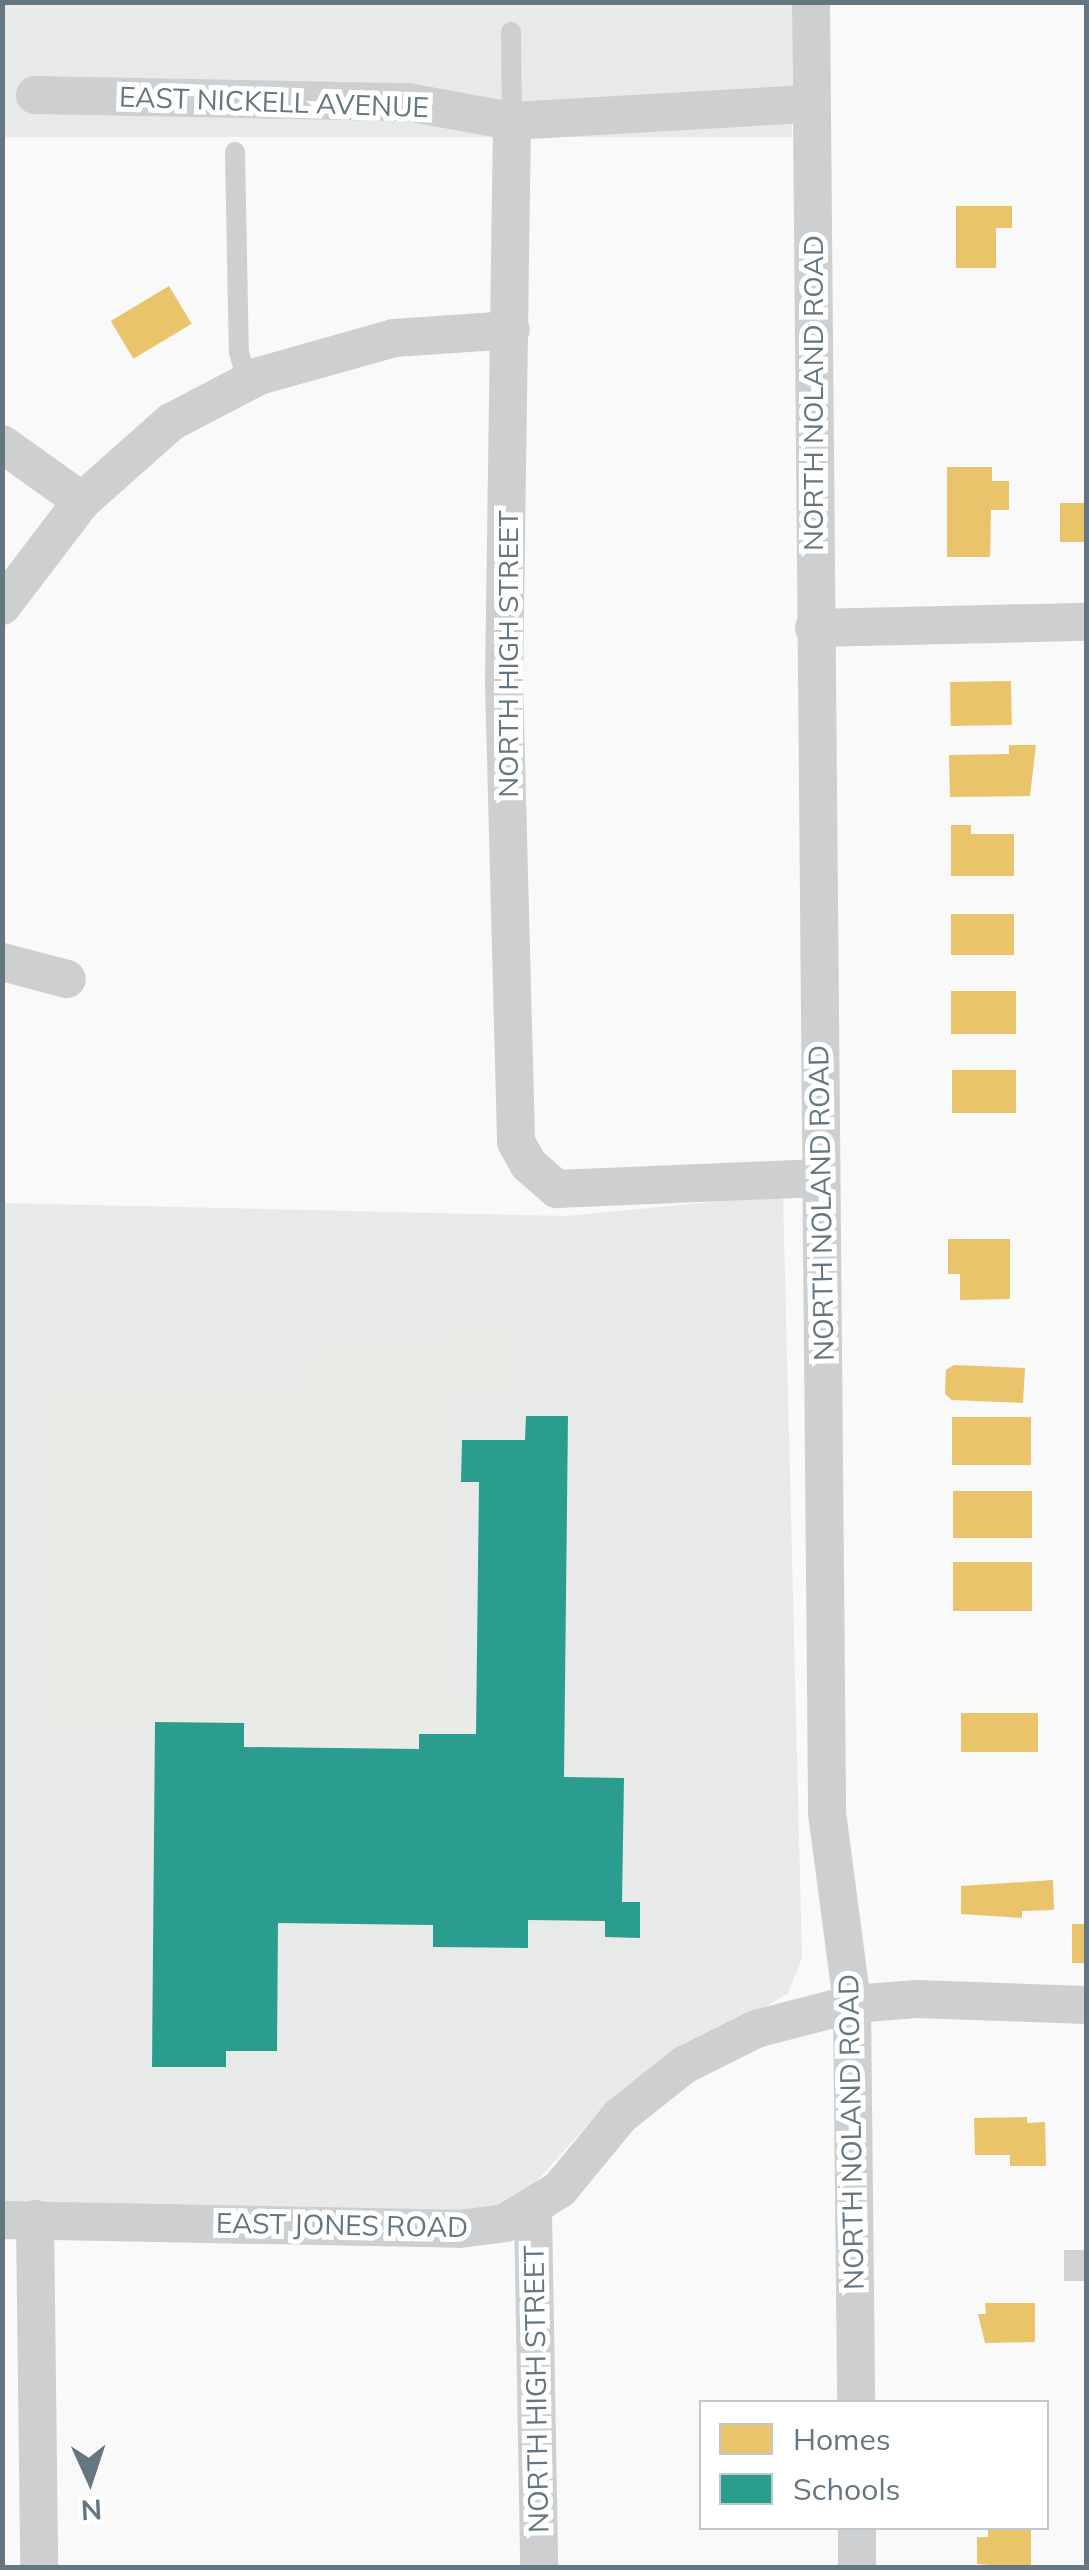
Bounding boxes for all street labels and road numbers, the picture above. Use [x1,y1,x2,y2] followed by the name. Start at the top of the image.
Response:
[119,80,429,124] street label: EAST NICKELL AVENUE
[796,235,830,551] street label: NORTH NOLAND ROAD
[491,510,525,798] street label: NORTH HIGH STREET
[801,1045,841,1361] street label: NORTH NOLAND ROAD
[831,1974,871,2290] street label: NORTH NOLAND ROAD
[216,2206,468,2244] street label: EAST JONES ROAD
[517,2245,555,2533] street label: NORTH HIGH STREET

